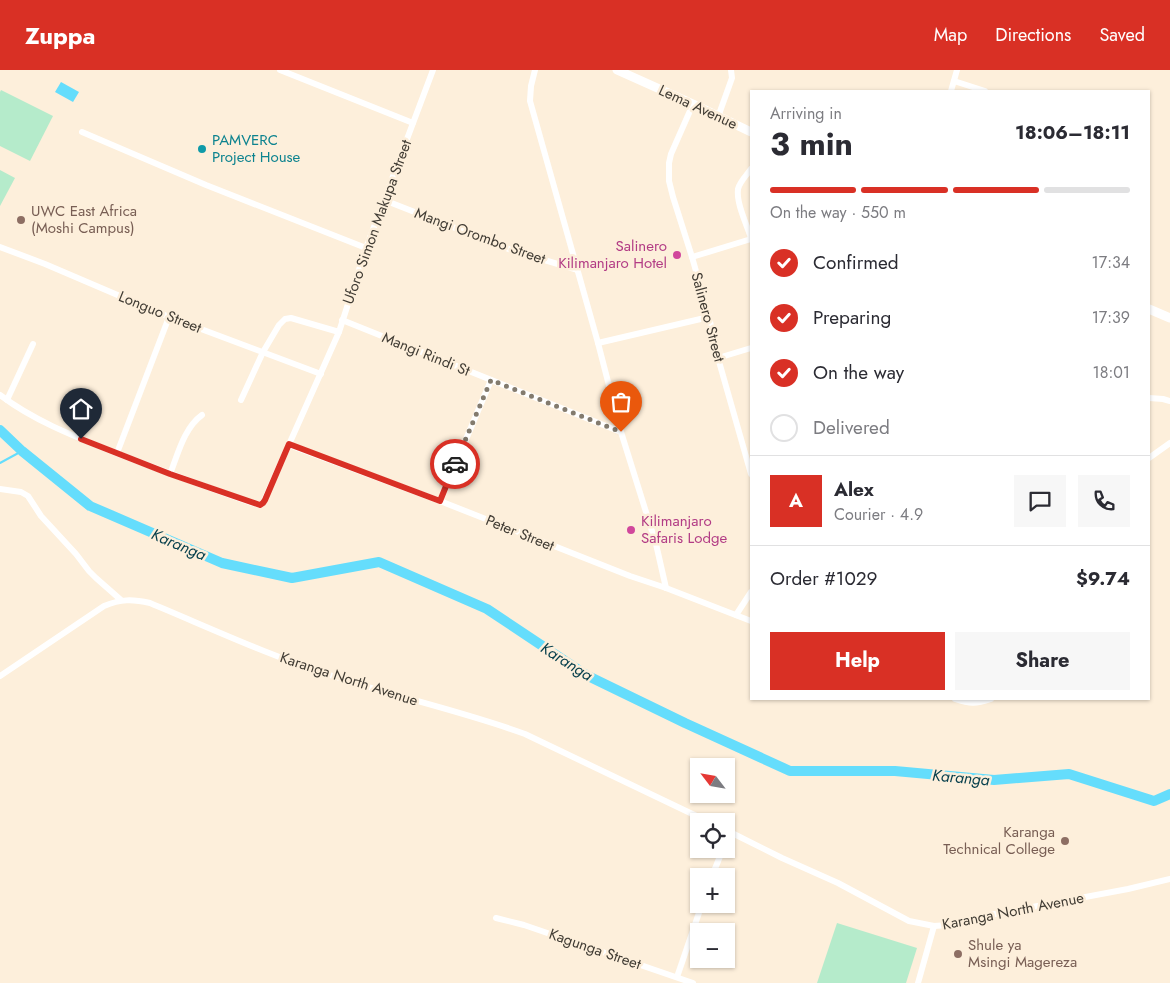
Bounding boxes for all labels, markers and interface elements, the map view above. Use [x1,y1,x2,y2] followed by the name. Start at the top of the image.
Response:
[25,18,96,53] text: Zuppa
[934,22,967,48] text: Map
[995,22,1071,48] text: Directions
[1099,22,1145,48] text: Saved
[655,79,741,135] street label: Lema Avenue
[770,102,842,125] text: Arriving in
[1015,119,1130,146] text: 18:06–18:11
[770,121,853,167] text: 3 min
[212,129,301,168] place label: PAMVERC Project House
[337,136,417,307] street label: Uforo Simon Makupa Street
[196,143,208,155] marker: PAMVERC Project House
[31,200,137,239] place label: UWC East Africa (Moshi Campus)
[770,201,906,224] text: On the way · 550 m
[411,202,549,270] street label: Mangi Orombo Street
[15,214,27,226] marker: UWC East Africa (Moshi Campus)
[558,235,667,274] place label: Salinero Kilimanjaro Hotel
[671,249,683,261] marker: Salinero Kilimanjaro Hotel
[770,249,798,277] icon: check
[813,249,899,276] text: Confirmed
[1092,251,1130,274] text: 17:34
[685,270,731,365] street label: Salinero Street
[115,285,205,339] street label: Longuo Street
[770,304,798,332] icon: check
[813,304,891,331] text: Preparing
[1092,306,1130,329] text: 17:39
[379,326,474,382] street label: Mangi Rindi St
[770,359,798,387] icon: check
[813,359,904,386] text: On the way
[1092,361,1130,384] text: 18:01
[600,381,642,432] pin
[60,388,102,439] pin
[607,388,635,416] icon: bag
[67,395,95,423] icon: home
[813,414,890,441] text: Delivered
[430,439,480,489] courier
[441,450,469,478] icon: car
[1014,475,1066,527] button: chat
[1078,475,1130,527] button: phone
[834,476,874,503] text: Alex
[789,487,803,514] text: A
[834,503,923,526] text: Courier · 4.9
[482,509,558,557] street label: Peter Street
[641,510,728,549] place label: Kilimanjaro Safaris Lodge
[148,523,210,566] water label: Karanga
[625,524,637,536] marker: Kilimanjaro Safaris Lodge
[770,565,878,592] text: Order #1029
[1076,565,1130,592] text: $9.74
[770,632,945,690] button: Help
[955,632,1130,690] button: Share
[536,636,597,687] water label: Karanga
[277,646,421,712] street label: Karanga North Avenue
[690,758,735,802] north arrow
[690,758,735,968] map controls
[931,764,991,791] water label: Karanga
[690,813,735,858] button: locate
[943,821,1055,860] place label: Karanga Technical College
[1059,835,1071,847] marker: Karanga Technical College
[690,868,735,913] button: +
[940,886,1086,936] street label: Karanga North Avenue
[546,923,644,975] street label: Kagunga Street
[690,923,735,968] button: −
[968,934,1077,973] place label: Shule ya Msingi Magereza
[952,948,964,960] marker: Shule ya Msingi Magereza

